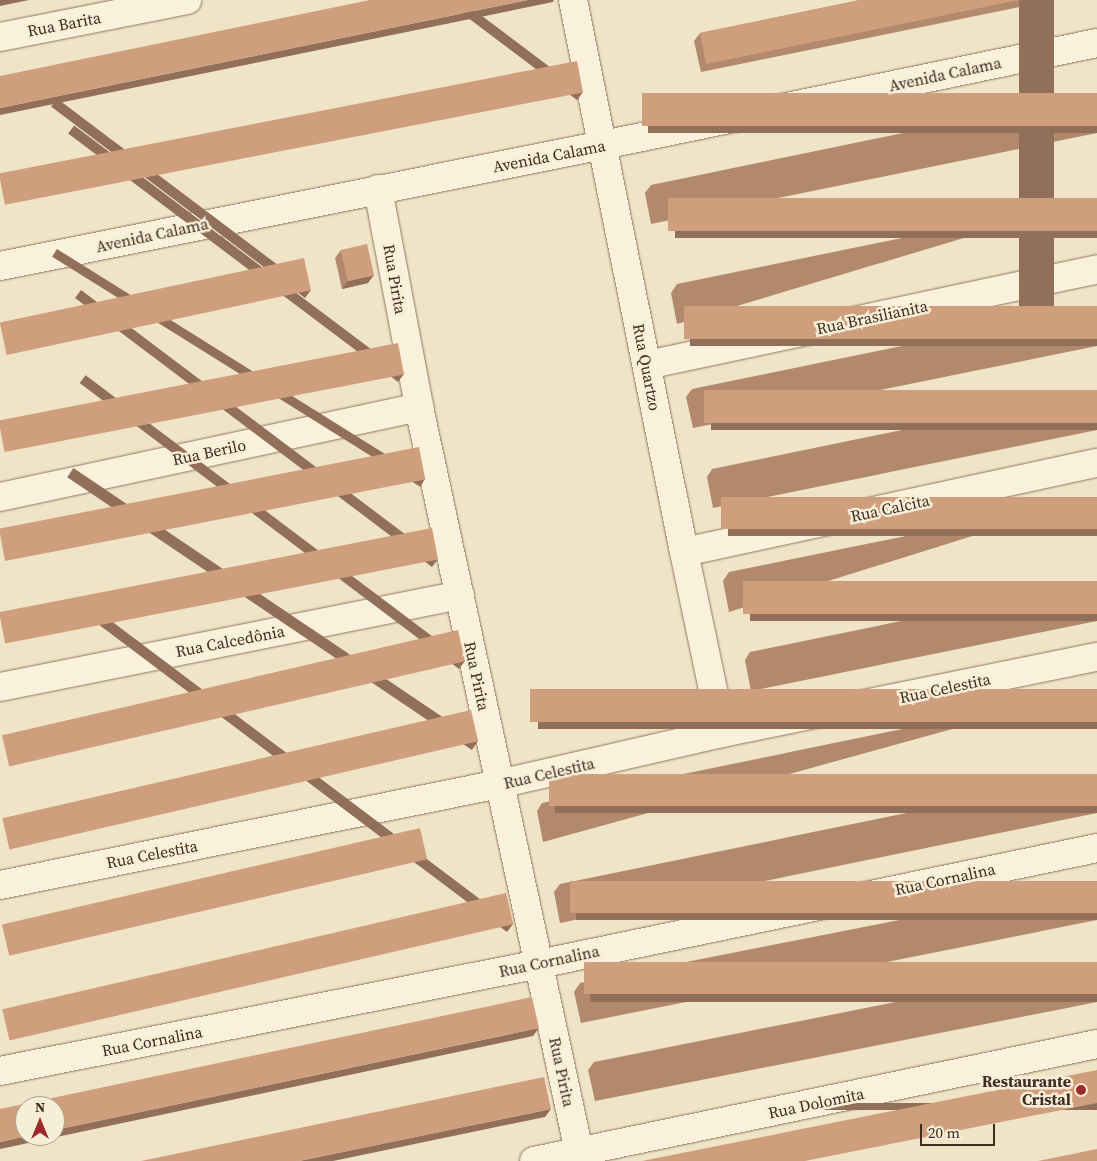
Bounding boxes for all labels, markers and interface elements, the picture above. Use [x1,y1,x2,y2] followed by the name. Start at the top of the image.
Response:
[26,7,102,41] street label: Rua Barita
[887,53,1003,95] street label: Avenida Calama
[491,136,607,176] street label: Avenida Calama
[94,214,210,256] street label: Avenida Calama
[379,243,411,315] street label: Rua Pirita
[815,296,929,338] street label: Rua Brasilianita
[629,322,665,412] street label: Rua Quartzo
[170,435,248,469] street label: Rua Berilo
[849,490,931,526] street label: Rua Calcita
[174,621,286,661] street label: Rua Calcedônia
[460,639,494,713] street label: Rua Pirita
[898,669,992,707] street label: Rua Celestita
[502,753,596,793] street label: Rua Celestita
[105,836,199,872] street label: Rua Celestita
[893,859,997,899] street label: Rua Cornalina
[497,941,601,981] street label: Rua Cornalina
[100,1022,204,1060] street label: Rua Cornalina
[545,1035,579,1109] street label: Rua Pirita
[982,1071,1071,1109] place label: Restaurante Cristal
[766,1083,866,1123] street label: Rua Dolomita
[1075,1084,1087,1096] marker: Restaurante Cristal
[15,1096,65,1146] north arrow
[35,1097,45,1117] text: N
[922,1114,997,1146] scale bar
[928,1122,960,1143] text: 20 m

